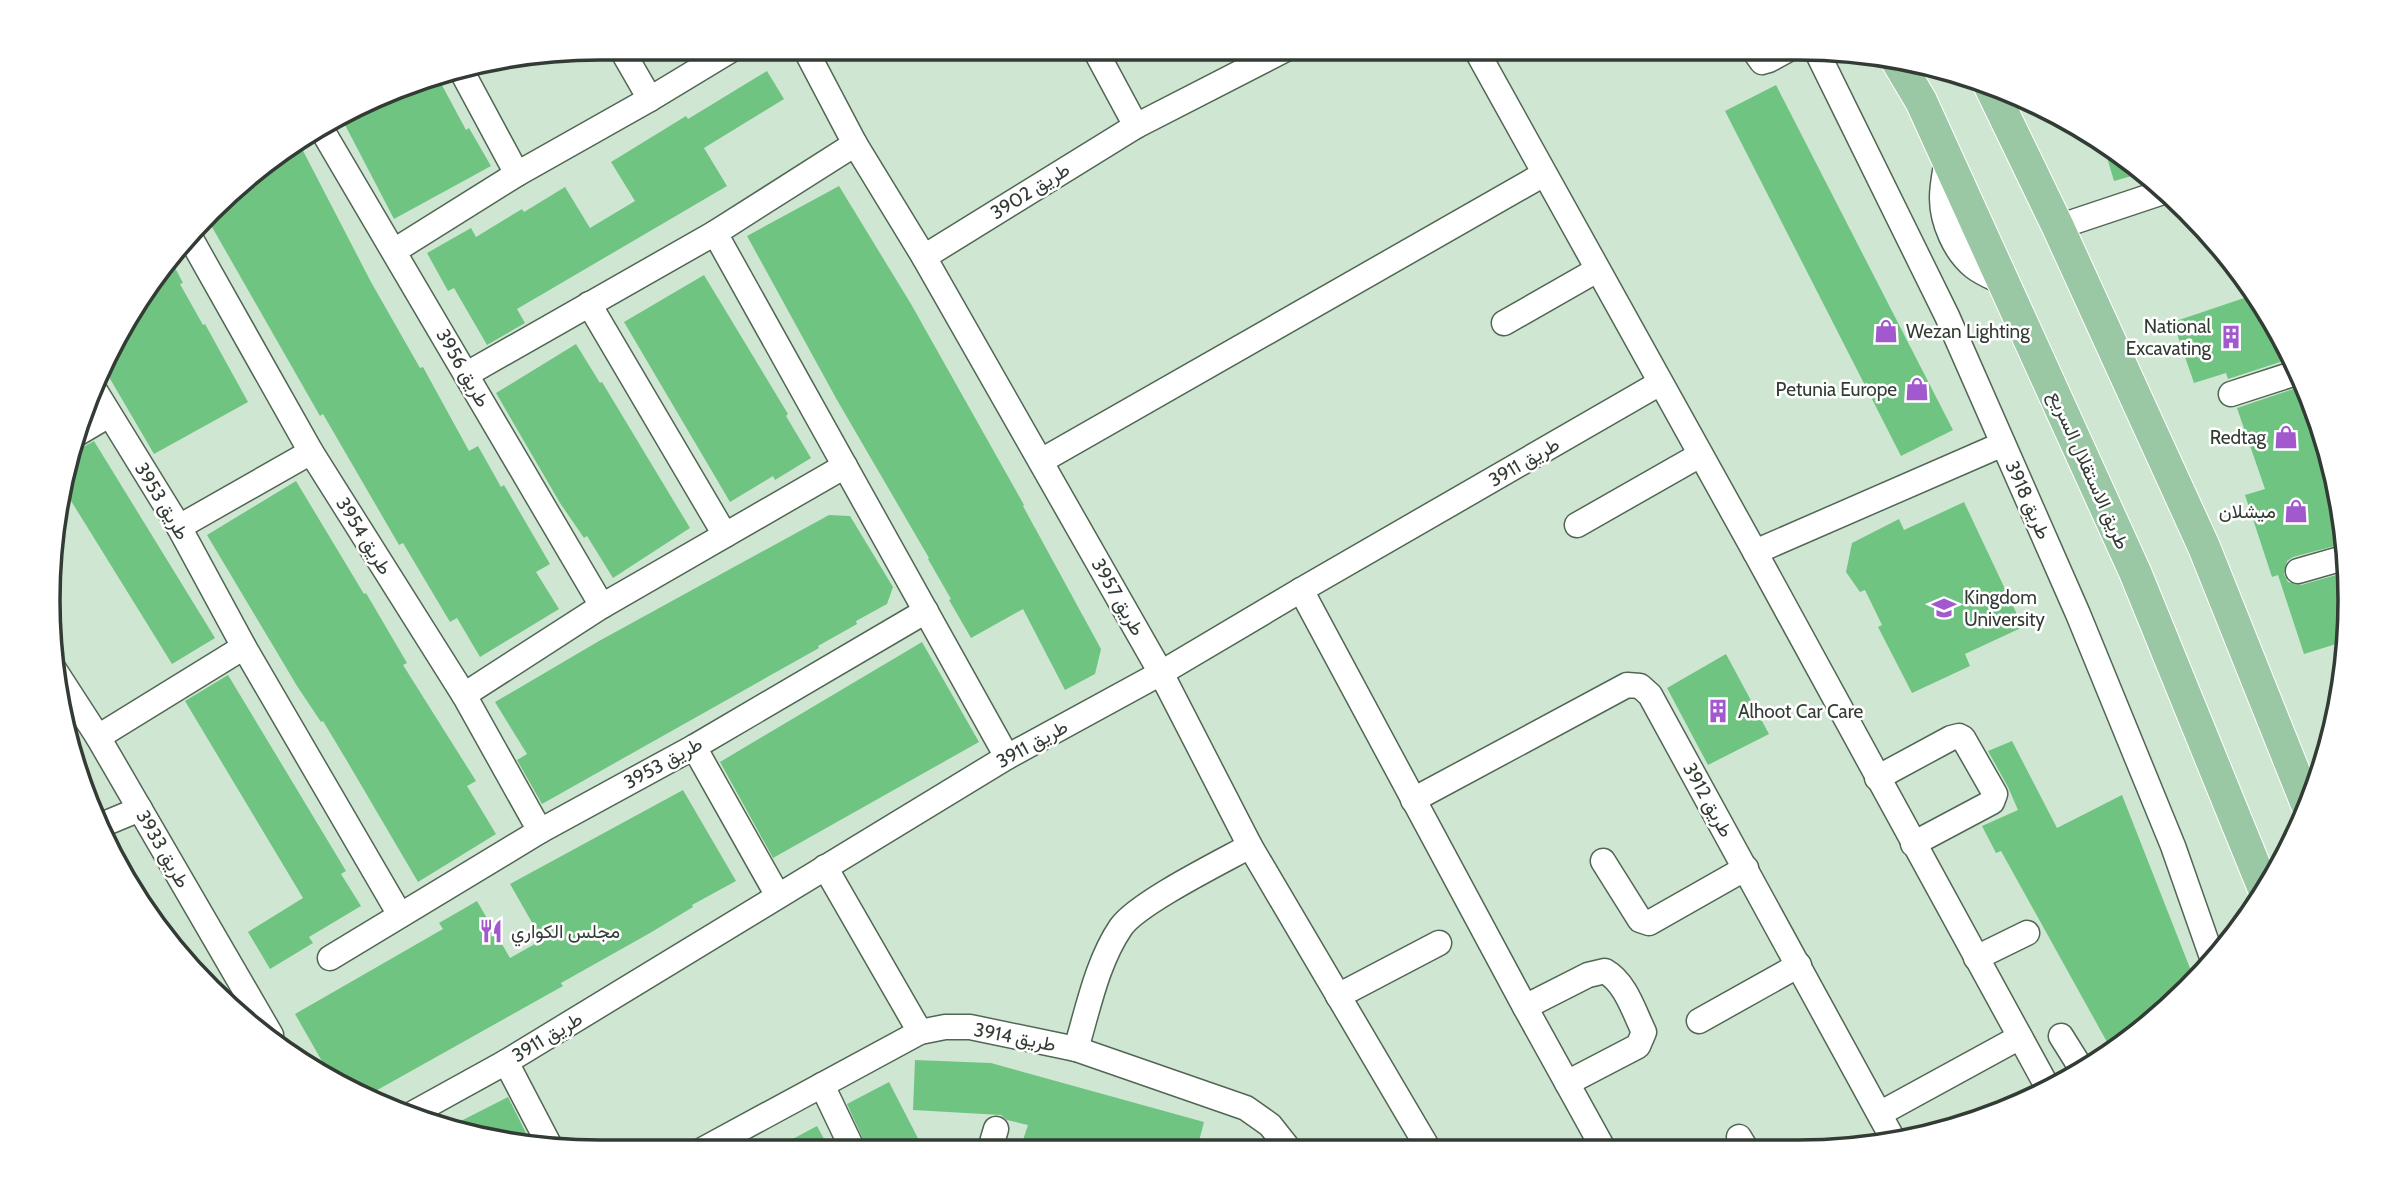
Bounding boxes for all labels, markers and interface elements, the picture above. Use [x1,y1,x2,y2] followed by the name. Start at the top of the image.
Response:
[986,158,1074,224] street label: طريق 3902
[2126,315,2212,360] place label: National Excavating
[1872,317,1900,345] shop icon: Wezan Lighting
[1906,320,2030,343] place label: Wezan Lighting
[2217,323,2245,351] building icon: National Excavating
[431,325,495,411] street label: طريق 3956
[1903,375,1931,403] shop icon: Petunia Europe
[1776,378,1897,401] place label: Petunia Europe
[2042,387,2134,554] street label: طريق الاستقلال السريع
[2272,423,2300,451] shop icon: Redtag
[2210,426,2267,449] place label: Redtag
[1484,433,1564,491] street label: طريق 3911
[2001,457,2055,543] street label: طريق 3918
[130,458,194,544] street label: طريق 3953
[331,493,397,579] street label: طريق 3954
[2282,497,2310,525] shop icon: ميشلان
[2219,500,2276,523] place label: ميشلان
[1087,554,1149,640] street label: طريق 3957
[1964,586,2045,631] place label: Kingdom University
[1930,594,1958,622] school or university icon: Kingdom University
[1704,697,1732,725] building icon: Alhoot Car Care
[1738,700,1863,723] place label: Alhoot Car Care
[992,715,1072,773] street label: طريق 3911
[620,732,706,794] street label: طريق 3953
[1678,759,1738,841] street label: طريق 3912
[131,806,195,892] street label: طريق 3933
[477,917,505,945] restaurant icon: مجلس الكواري
[511,920,620,947] place label: مجلس الكواري
[508,1007,586,1067] street label: طريق 3911
[972,1018,1058,1056] street label: طريق 3914

